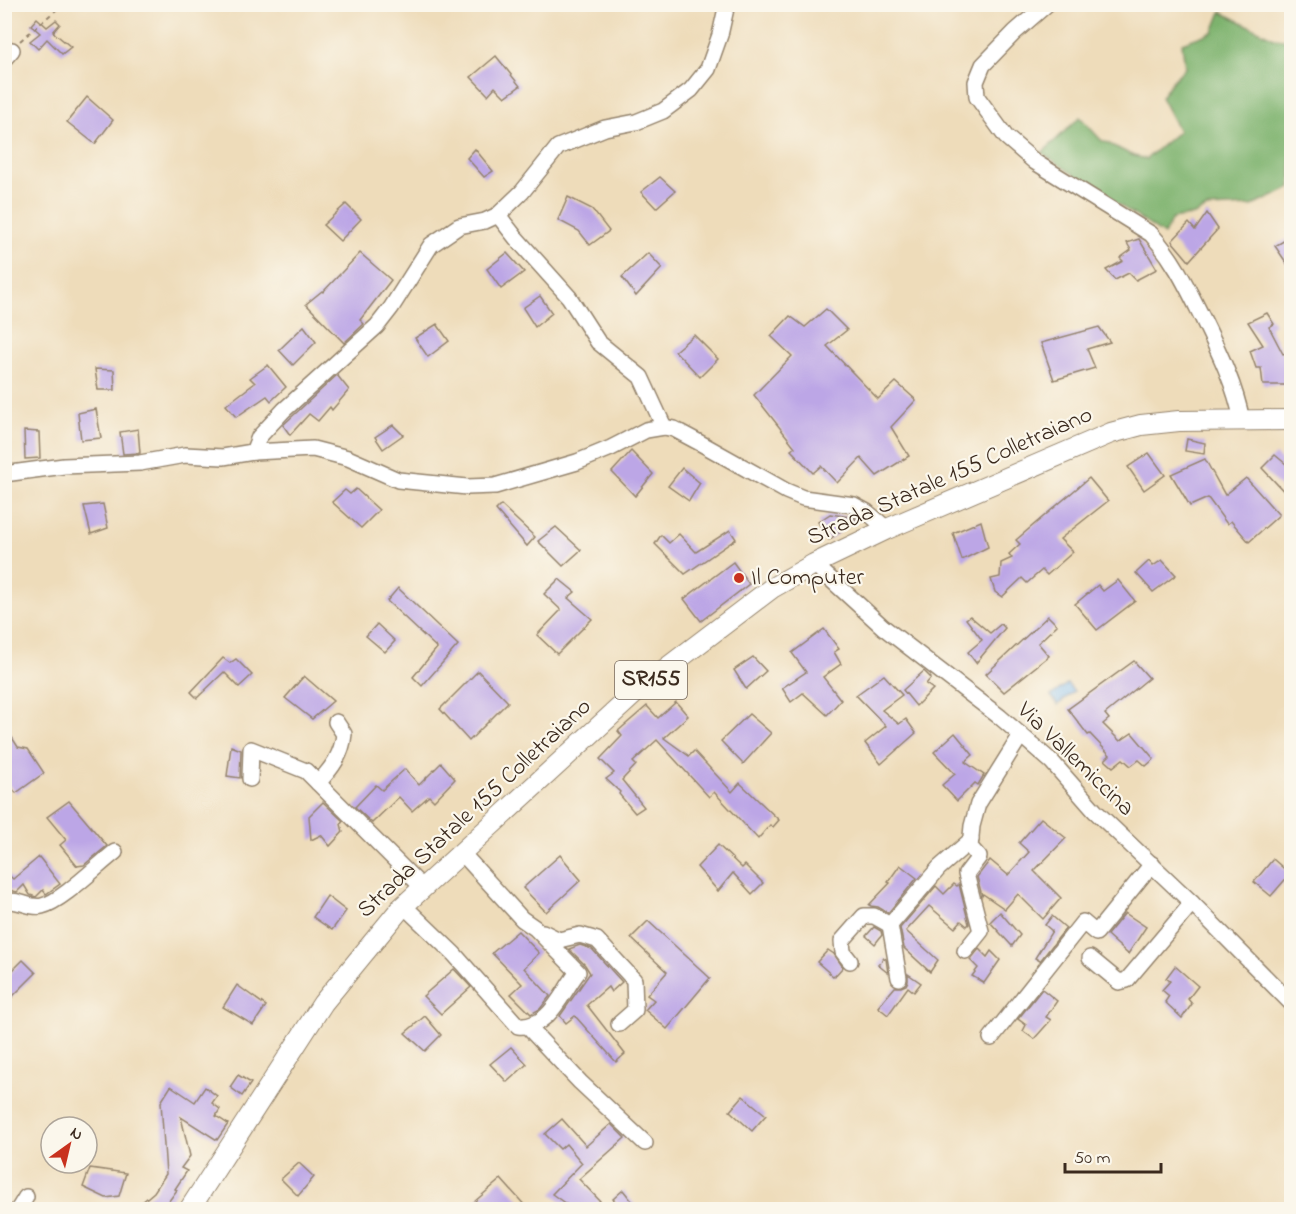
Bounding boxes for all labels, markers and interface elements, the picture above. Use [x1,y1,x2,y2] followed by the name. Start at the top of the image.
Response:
[802,398,1098,556] street label: Strada Statale 155 Colletraiano
[751,561,864,596] place label: Il Computer
[732,571,746,585] marker: Il Computer
[615,661,687,699] road number: SR155
[350,691,600,927] street label: Strada Statale 155 Colletraiano
[1007,694,1142,825] street label: Via Vallemiccina
[39,1115,99,1175] north arrow
[65,1121,88,1147] text: N
[1065,1136,1161,1174] scale bar
[1074,1146,1111,1172] text: 50 m

